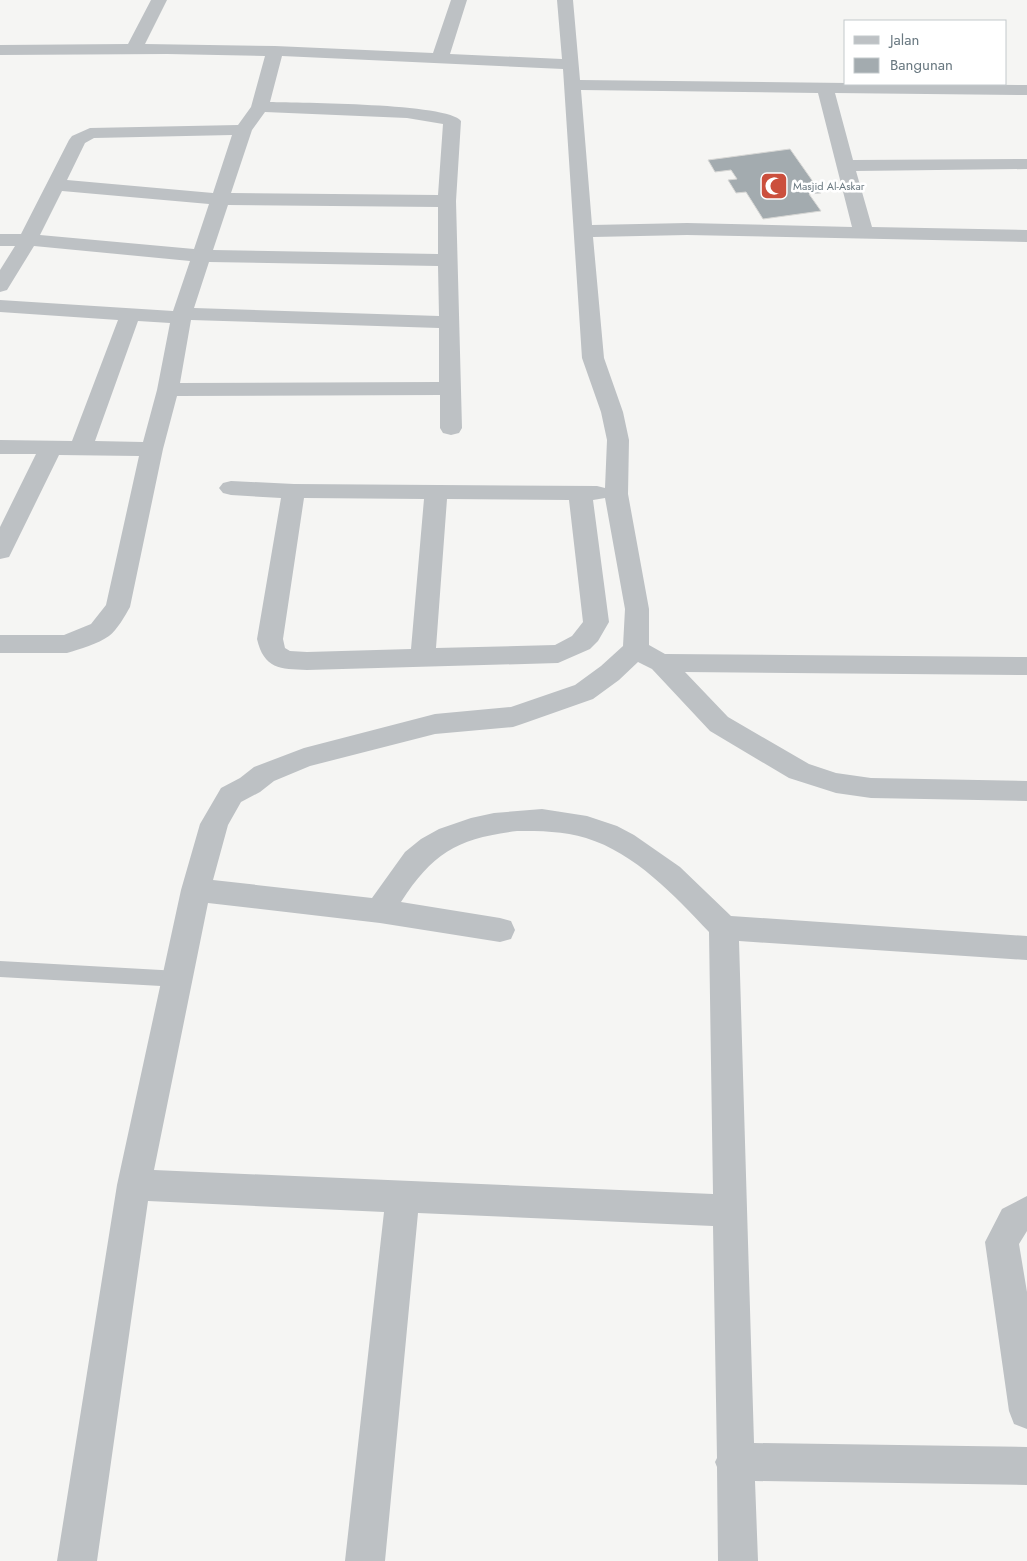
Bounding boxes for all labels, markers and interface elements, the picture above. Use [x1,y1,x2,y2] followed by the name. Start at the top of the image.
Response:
[844,20,1007,85] legend
[888,29,919,51] text: Jalan
[890,54,953,76] text: Bangunan
[759,171,789,201] mosque icon: Masjid Al-Askar
[793,178,865,194] place label: Masjid Al-Askar

